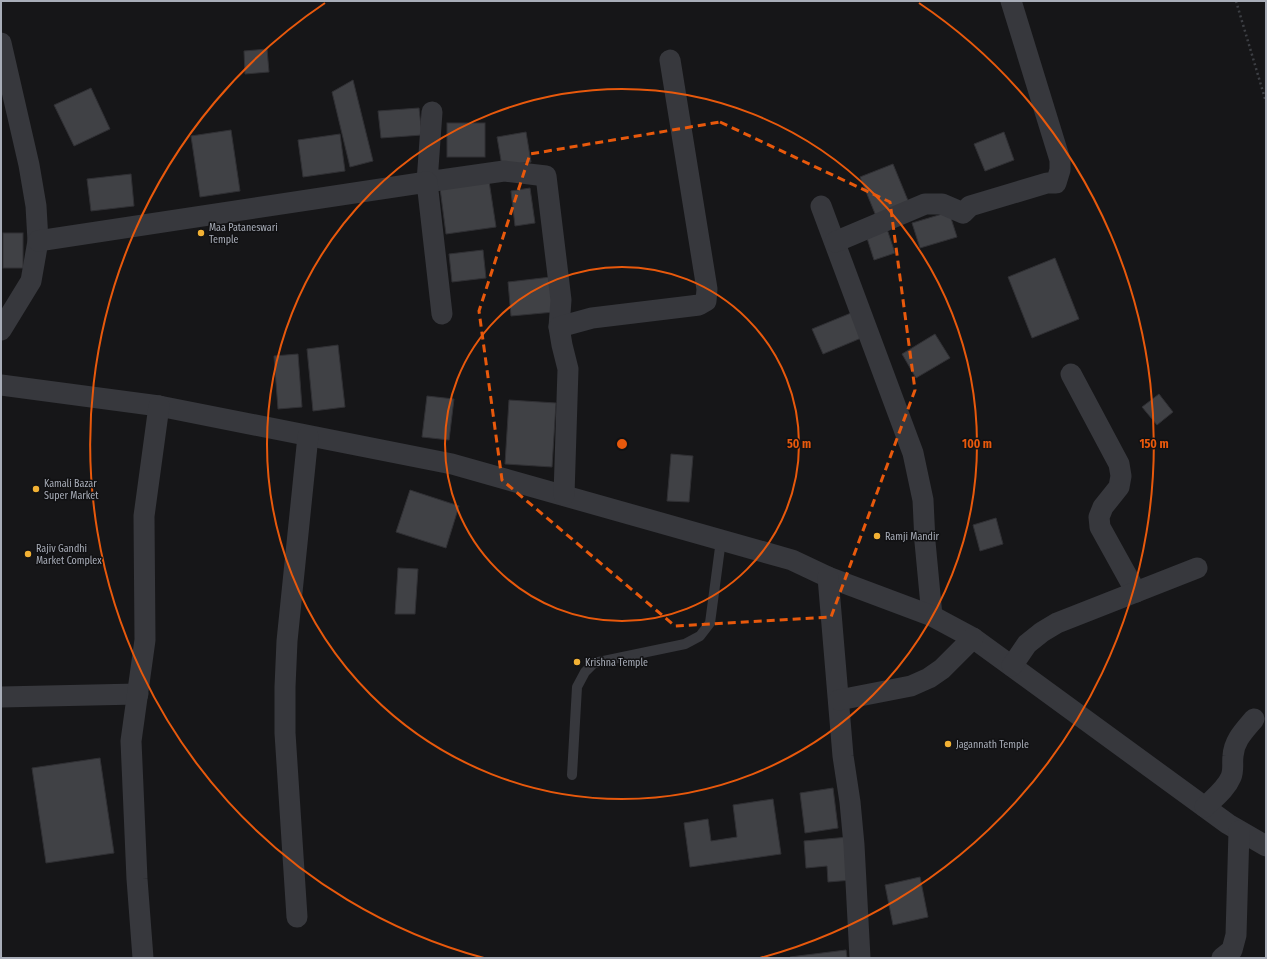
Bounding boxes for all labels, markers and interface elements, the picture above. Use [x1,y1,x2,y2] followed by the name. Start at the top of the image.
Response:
[209,222,278,246] place label: Maa Pataneswari Temple
[196,228,206,238] marker: Maa Pataneswari Temple
[615,437,629,451] centre of rings
[787,437,811,451] text: 50 m
[962,437,992,451] text: 100 m
[1139,437,1169,451] text: 150 m
[44,478,99,502] place label: Kamali Bazar Super Market
[31,484,41,494] marker: Kamali Bazar Super Market
[872,531,882,541] marker: Ramji Mandir
[885,531,939,543] place label: Ramji Mandir
[36,543,102,567] place label: Rajiv Gandhi Market Complex
[23,549,33,559] marker: Rajiv Gandhi Market Complex
[572,657,582,667] marker: Krishna Temple
[585,657,648,669] place label: Krishna Temple
[943,739,953,749] marker: Jagannath Temple
[956,739,1029,751] place label: Jagannath Temple

